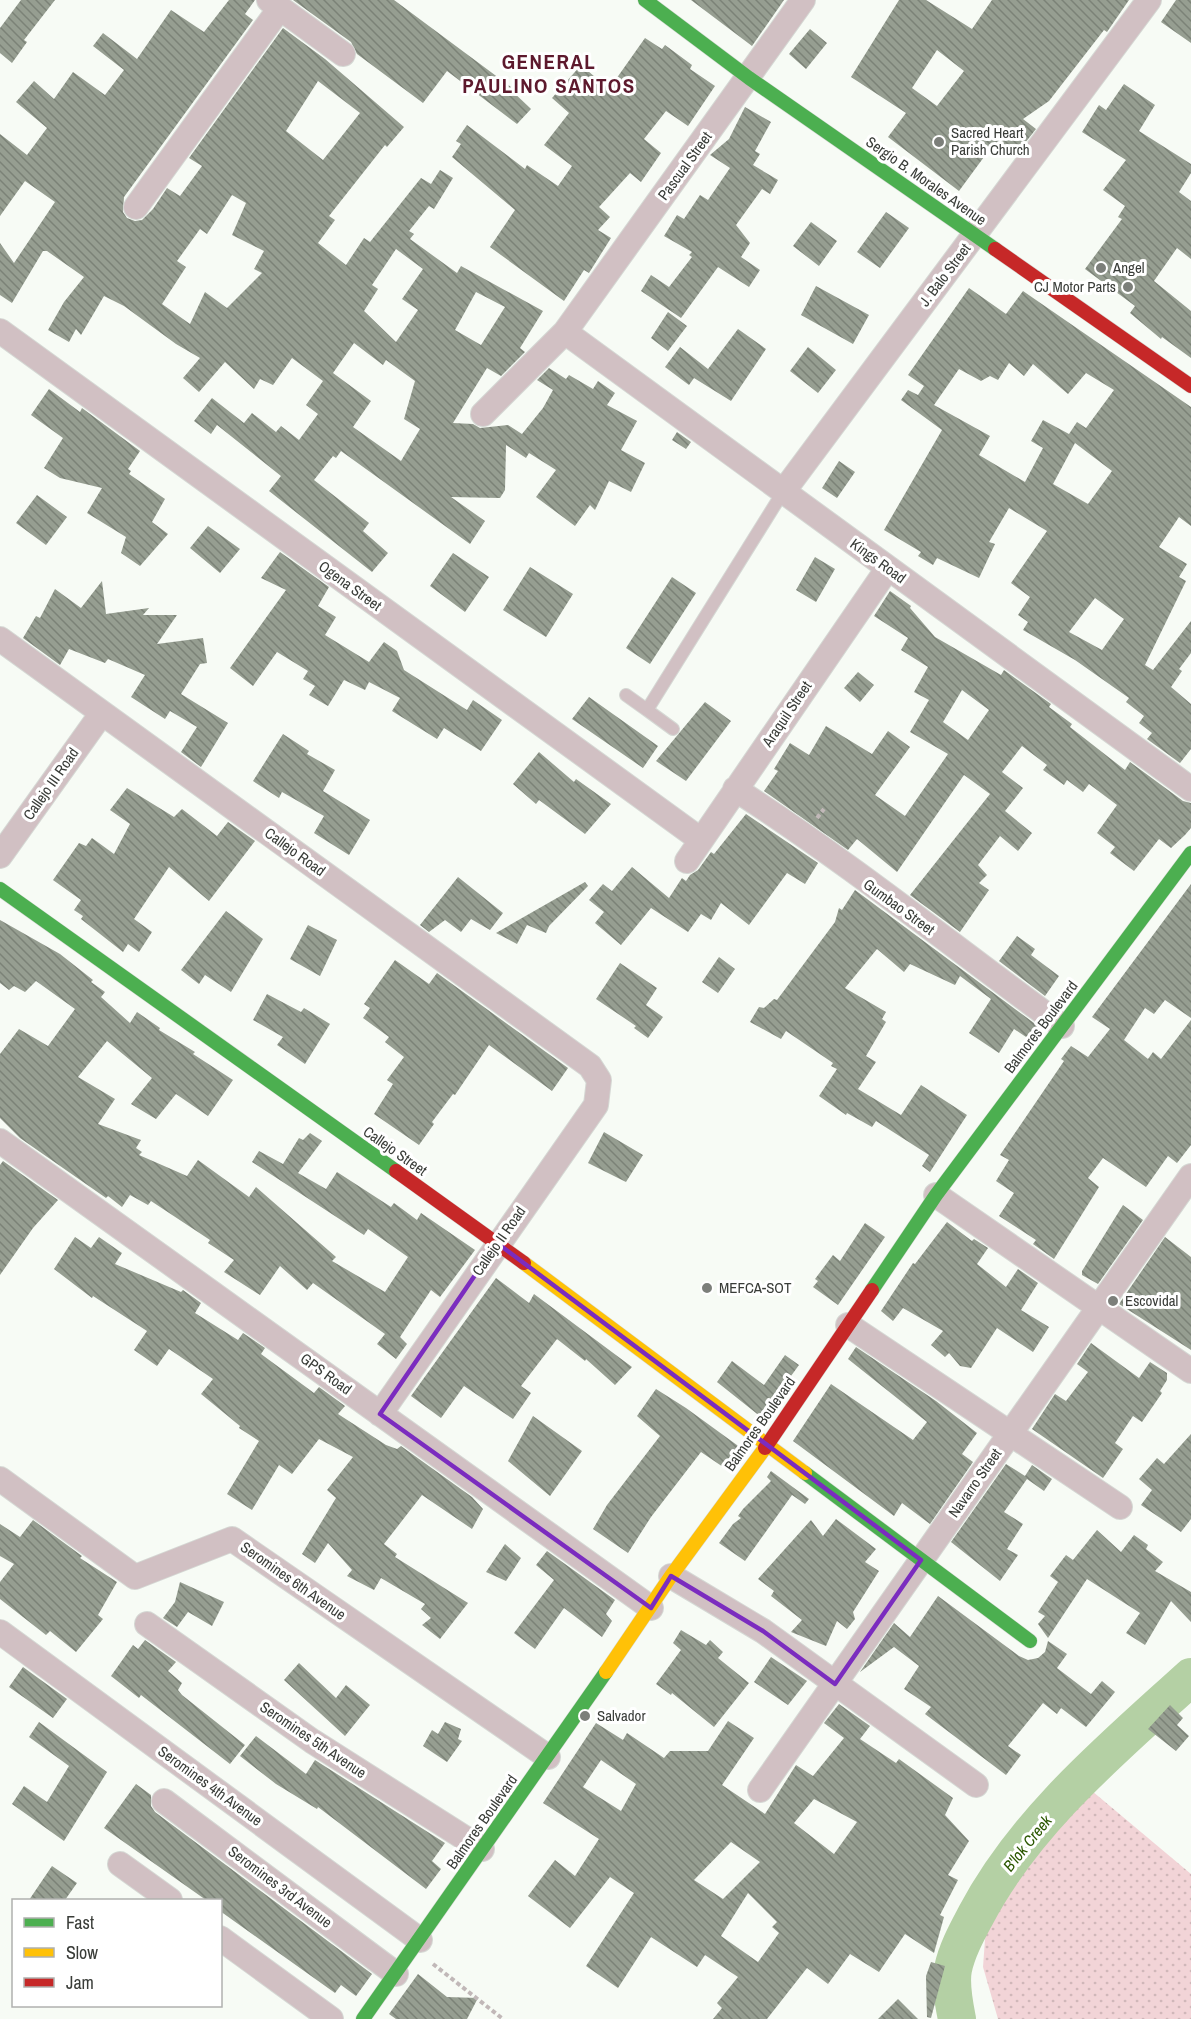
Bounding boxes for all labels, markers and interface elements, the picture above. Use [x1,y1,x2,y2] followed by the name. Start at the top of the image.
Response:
[462,47,636,100] district label: GENERAL PAULINO SANTOS
[951,122,1030,160] place label: Sacred Heart Parish Church
[653,127,717,204] street label: Pascual Street
[862,131,991,230] street label: Sergio B. Morales Avenue
[932,135,946,149] marker: Sacred Heart Parish Church
[914,238,976,311] street label: J. Balo Street
[1112,257,1144,278] place label: Angel
[1094,261,1108,275] marker: Angel
[1034,276,1116,297] place label: CJ Motor Parts
[1121,280,1135,294] marker: CJ Motor Parts
[846,533,910,588] street label: Kings Road
[315,556,387,616] street label: Ogena Street
[756,676,817,752] street label: Araquil Street
[18,743,83,824] street label: Callejo III Road
[261,822,330,881] street label: Callejo Road
[859,874,940,940] street label: Gumbao Street
[999,976,1082,1077] street label: Balmores Boulevard
[359,1121,432,1181] street label: Callejo Street
[467,1202,530,1280] street label: Callejo II Road
[719,1277,792,1298] place label: MEFCA-SOT
[700,1281,714,1295] marker: MEFCA-SOT
[1125,1290,1178,1311] place label: Escovidal
[1106,1294,1120,1308] marker: Escovidal
[296,1348,356,1399] street label: GPS Road
[719,1372,800,1475] street label: Balmores Boulevard
[943,1443,1006,1521] street label: Navarro Street
[236,1536,350,1625] street label: Seromines 6th Avenue
[256,1696,371,1783] street label: Seromines 5th Avenue
[597,1705,646,1726] place label: Salvador
[578,1709,592,1723] marker: Salvador
[154,1741,267,1831] street label: Seromines 4th Avenue
[441,1770,522,1873] street label: Balmores Boulevard
[997,1810,1057,1876] water label: B'lok Creek
[224,1841,337,1933] street label: Seromines 3rd Avenue
[12,1899,222,2007] legend
[66,1910,94,1935] text: Fast
[66,1940,98,1965] text: Slow
[66,1970,94,1995] text: Jam

